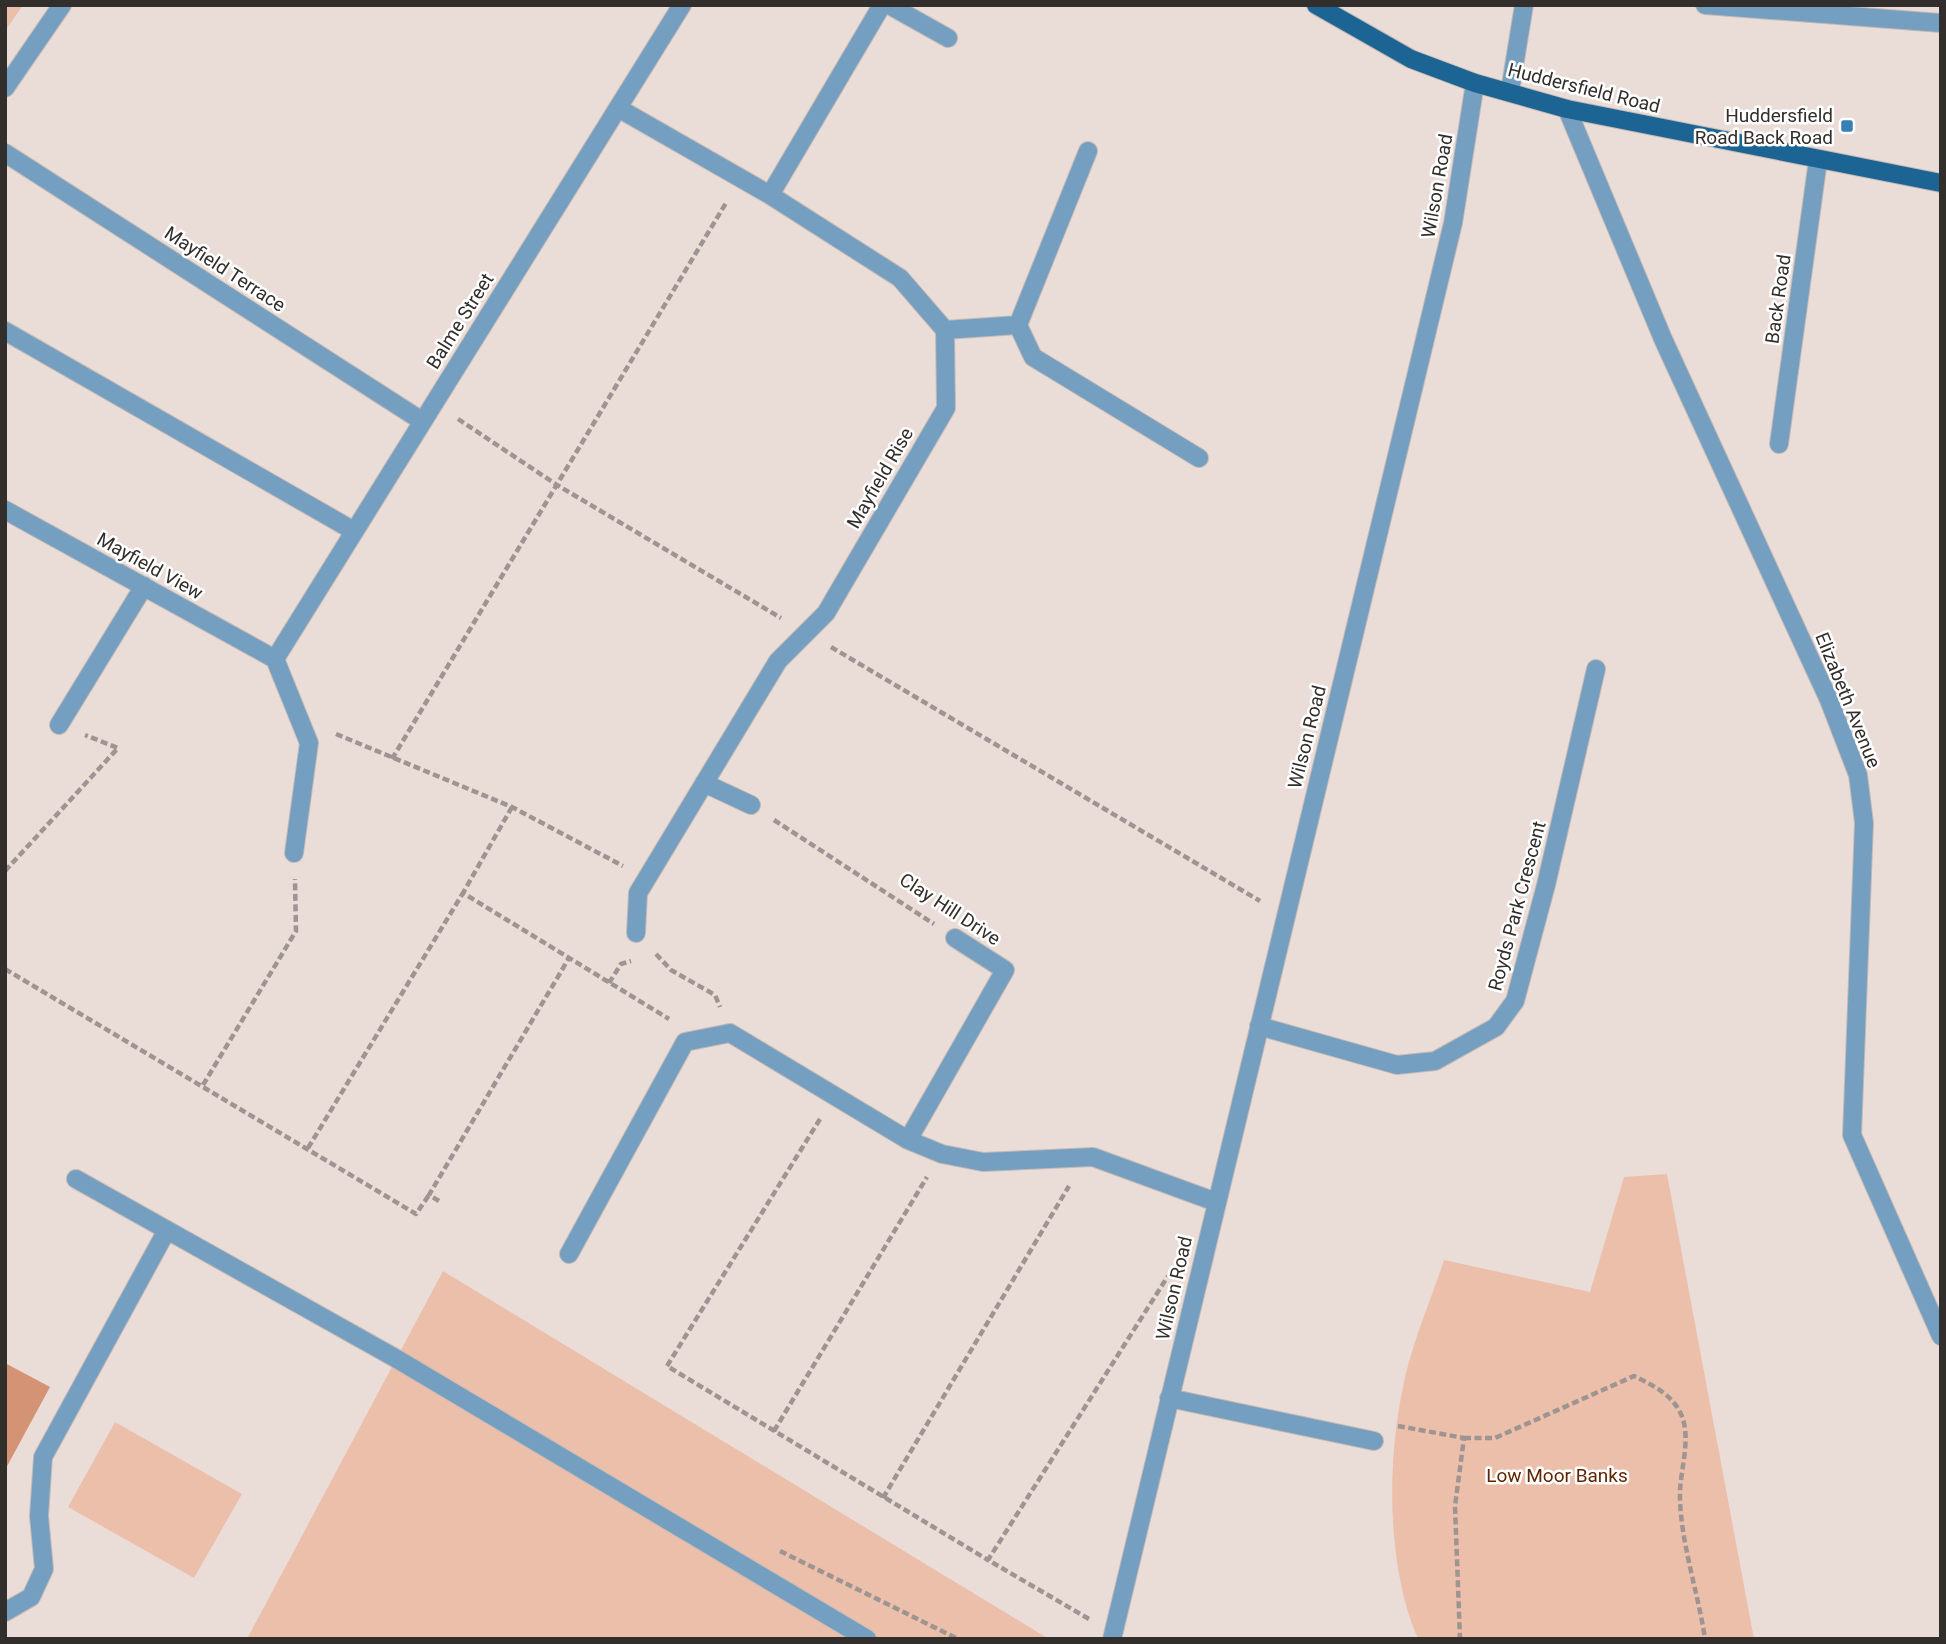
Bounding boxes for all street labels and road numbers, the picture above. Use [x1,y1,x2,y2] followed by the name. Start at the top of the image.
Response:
[1506,58,1662,118] street label: Huddersfield Road
[1417,132,1457,240] street label: Wilson Road
[160,221,290,317] street label: Mayfield Terrace
[1760,253,1796,345] street label: Back Road
[422,269,498,373] street label: Balme Street
[842,423,918,533] street label: Mayfield Rise
[93,527,207,605] street label: Mayfield View
[1810,629,1886,771] street label: Elizabeth Avenue
[1283,683,1331,791] street label: Wilson Road
[1483,819,1551,993] street label: Royds Park Crescent
[895,868,1005,950] street label: Clay Hill Drive
[1151,1234,1197,1342] street label: Wilson Road

